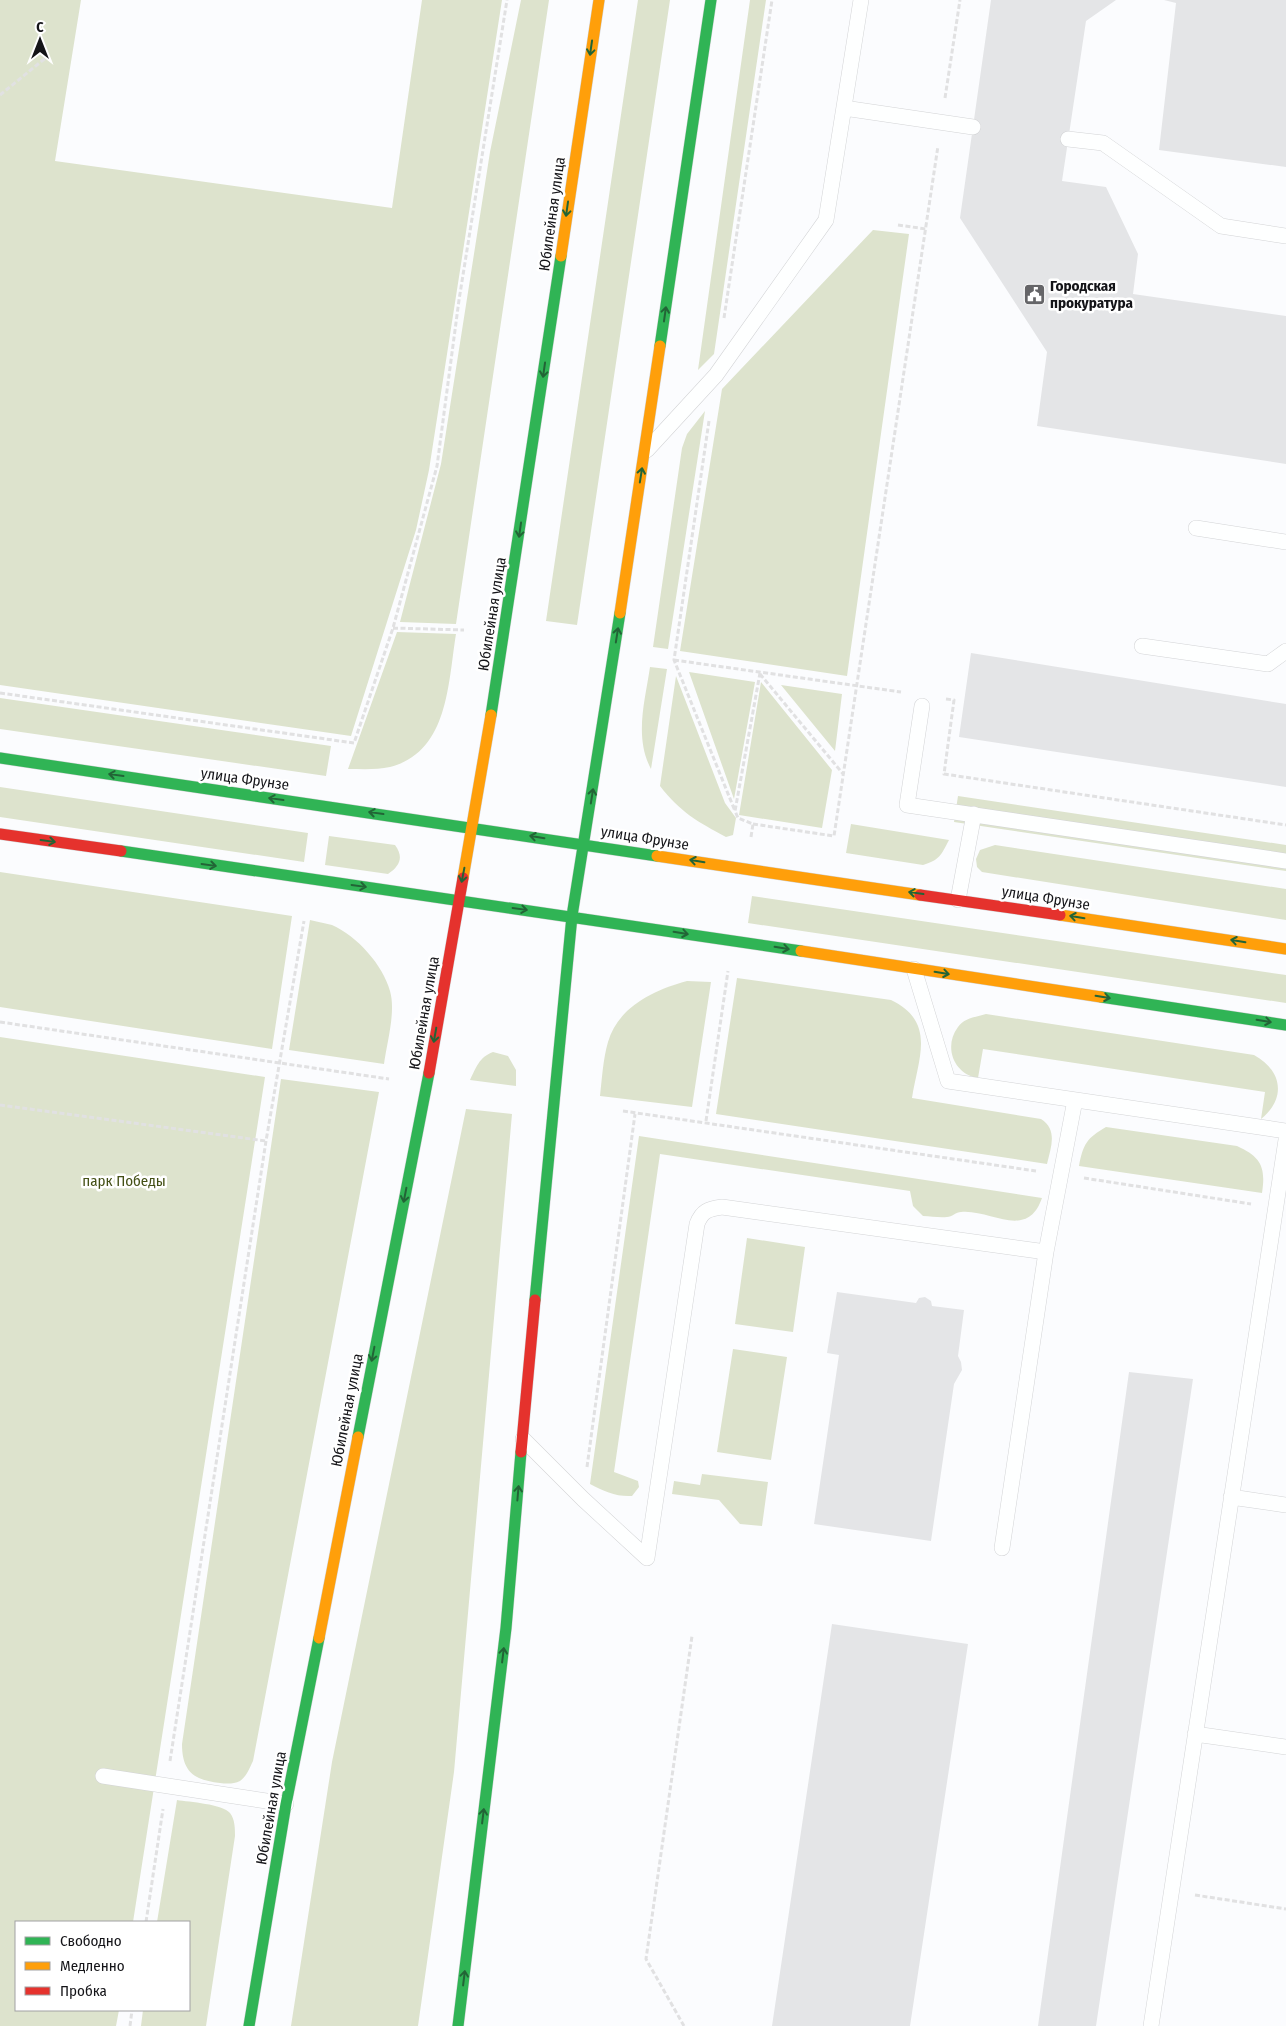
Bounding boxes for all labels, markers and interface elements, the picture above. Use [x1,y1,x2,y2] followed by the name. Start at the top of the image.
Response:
[15,15,65,65] north arrow
[36,19,44,36] text: С
[586,40,596,56] one-way arrow
[535,156,569,272] street label: Юбилейная улица
[562,201,572,217] one-way arrow
[1050,277,1134,312] place label: Городская прокуратура
[1022,283,1046,307] public building icon: Городская прокуратура
[660,306,670,322] one-way arrow
[538,361,548,377] one-way arrow
[636,467,646,483] one-way arrow
[514,522,524,538] one-way arrow
[474,556,510,672] street label: Юбилейная улица
[612,628,622,644] one-way arrow
[200,764,290,794] street label: улица Фрунзе
[108,770,124,780] one-way arrow
[587,788,597,804] one-way arrow
[269,794,285,804] one-way arrow
[368,808,384,818] one-way arrow
[600,822,690,854] street label: улица Фрунзе
[529,832,545,842] one-way arrow
[40,837,56,847] one-way arrow
[690,856,706,866] one-way arrow
[201,860,217,870] one-way arrow
[458,867,467,883] one-way arrow
[351,881,367,891] one-way arrow
[1001,882,1091,914] street label: улица Фрунзе
[909,888,925,898] one-way arrow
[511,904,527,914] one-way arrow
[1069,912,1085,922] one-way arrow
[672,928,688,938] one-way arrow
[1230,936,1246,946] one-way arrow
[773,943,789,953] one-way arrow
[405,955,443,1071] street label: Юбилейная улица
[934,968,950,978] one-way arrow
[1095,992,1111,1002] one-way arrow
[1255,1017,1271,1027] one-way arrow
[430,1027,440,1043] one-way arrow
[82,1172,166,1190] park label: парк Победы
[400,1186,409,1202] one-way arrow
[368,1346,378,1362] one-way arrow
[327,1352,367,1468] street label: Юбилейная улица
[514,1486,523,1502] one-way arrow
[498,1647,508,1663] one-way arrow
[252,1750,290,1866] street label: Юбилейная улица
[478,1809,488,1825] one-way arrow
[15,1921,190,2011] legend
[60,1932,122,1950] text: Свободно
[60,1957,125,1975] text: Медленно
[459,1970,469,1986] one-way arrow
[60,1982,107,2000] text: Пробка

